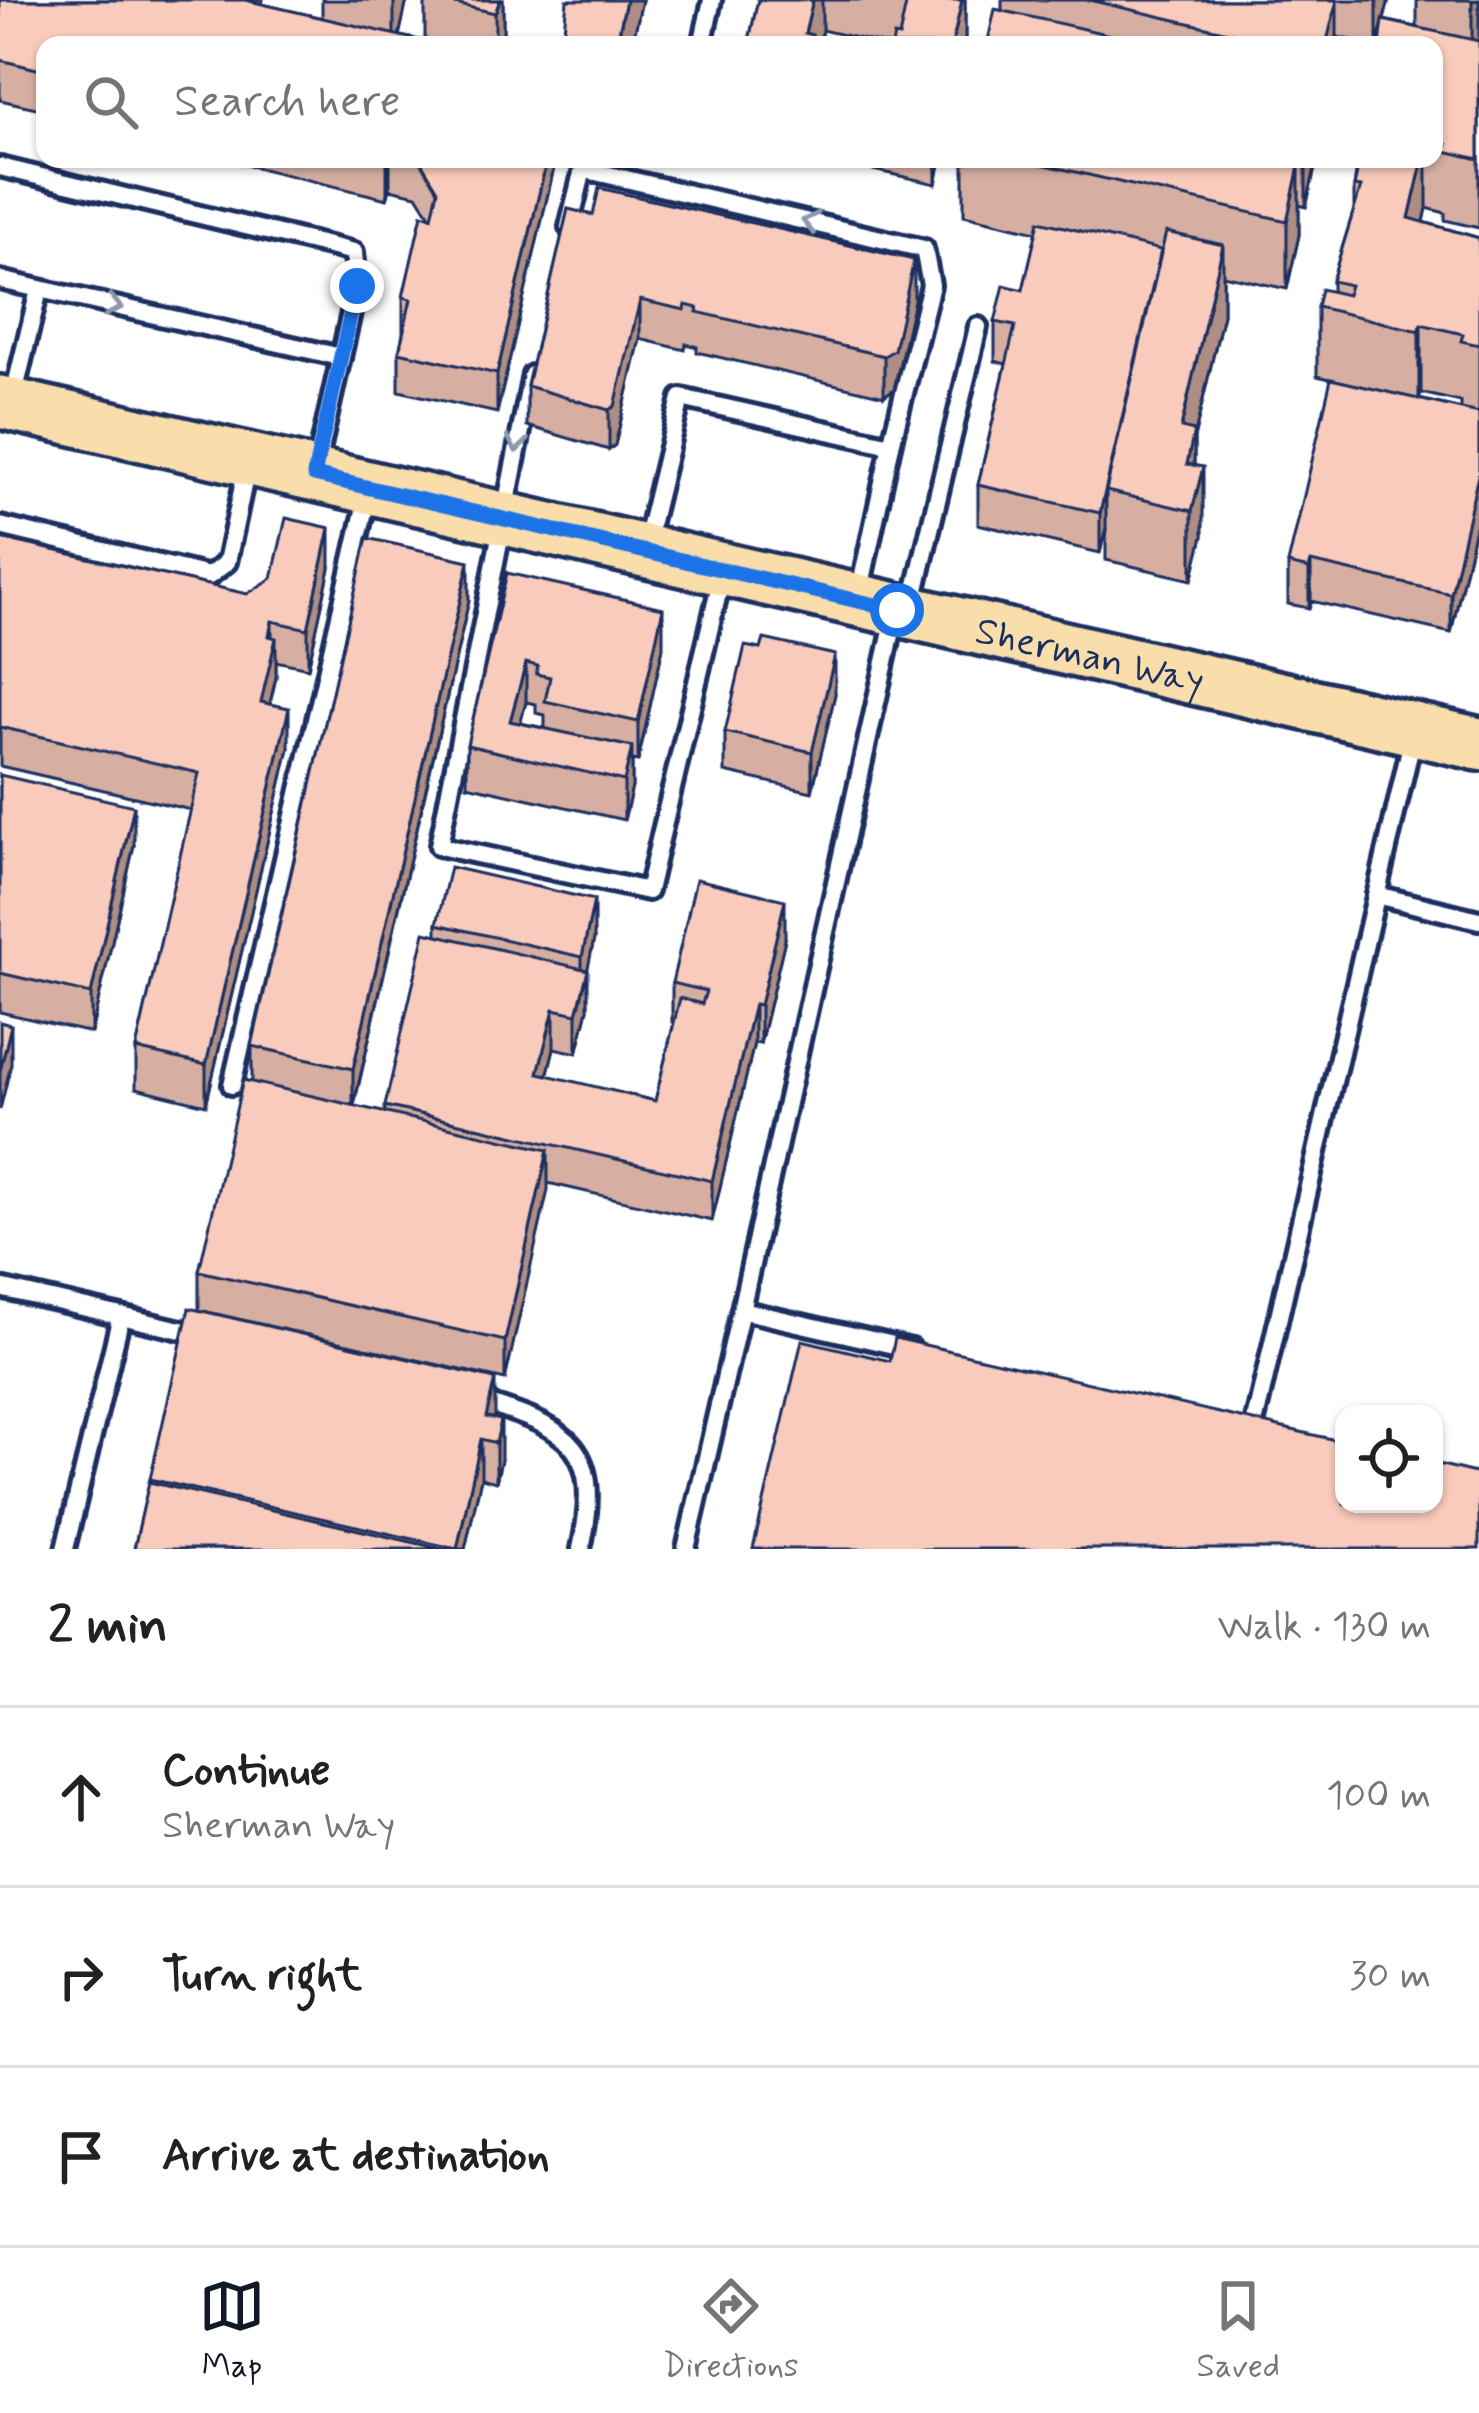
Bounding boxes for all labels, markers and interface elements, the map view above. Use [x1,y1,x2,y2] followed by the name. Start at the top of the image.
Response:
[36,36,1443,168] search box
[78,69,144,135] icon: search
[174,73,401,132] text: Search here
[801,211,821,236] one-way arrow
[330,259,384,313] route end
[104,293,124,318] one-way arrow
[505,434,531,454] one-way arrow
[870,583,924,637] route start
[970,606,1209,709] street label: Sherman Way
[1335,1405,1443,1513] map controls
[1335,1405,1443,1513] button: locate
[48,1594,168,1660] text: 2 min
[1218,1602,1431,1653] text: Walk · 130 m
[162,1742,330,1801] text: Continue
[48,1764,114,1830] icon: ahead
[1326,1771,1431,1822] text: 100 m
[162,1801,395,1852] text: Sherman Way
[48,1944,114,2010] icon: right
[162,1947,362,2006] text: Turn right
[1349,1951,1431,2002] text: 30 m
[48,2124,114,2190] icon: arrive
[162,2127,550,2186] text: Arrive at destination
[199,2273,265,2389] tab: Map
[663,2273,799,2389] tab: Directions
[1197,2273,1280,2389] tab: Saved

